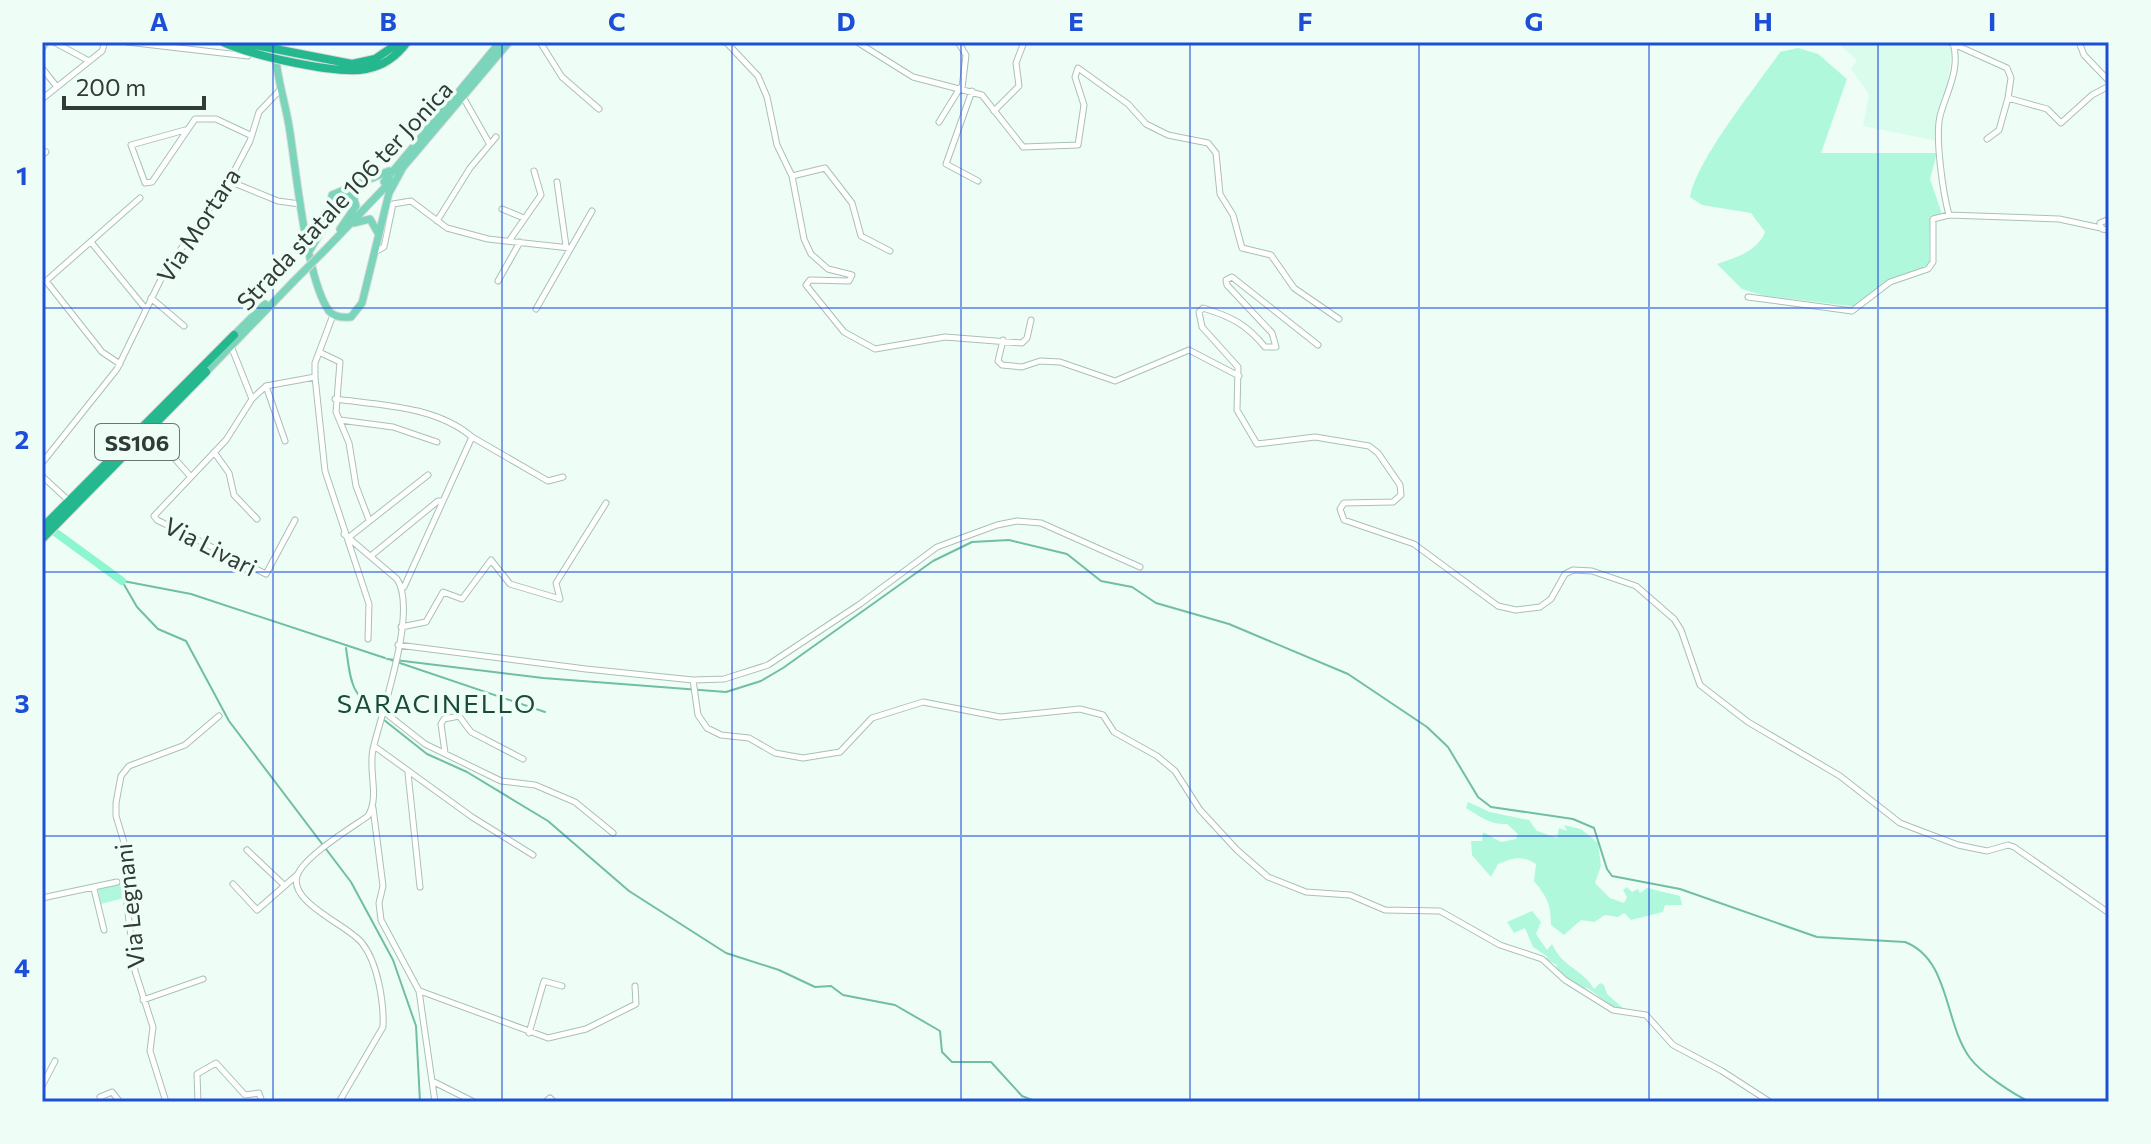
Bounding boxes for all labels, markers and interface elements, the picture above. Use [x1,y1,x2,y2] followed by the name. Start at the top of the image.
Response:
[150,5,169,36] text: A
[379,5,397,36] text: B
[608,5,626,36] text: C
[836,5,856,36] text: D
[1068,5,1084,36] text: E
[1297,5,1313,36] text: F
[1525,5,1543,36] text: G
[1753,5,1773,36] text: H
[1988,5,1996,36] text: I
[64,60,204,110] scale bar
[76,72,146,101] text: 200 m
[230,74,458,316] street label: Strada statale 106 ter Jonica
[16,159,28,190] text: 1
[150,162,246,288] street label: Via Mortara
[15,423,29,454] text: 2
[95,424,179,460] road number: SS106
[160,510,262,582] street label: Via Livari
[14,687,30,718] text: 3
[337,687,537,718] district label: SARACINELLO
[108,842,150,970] street label: Via Legnani
[14,951,30,982] text: 4

